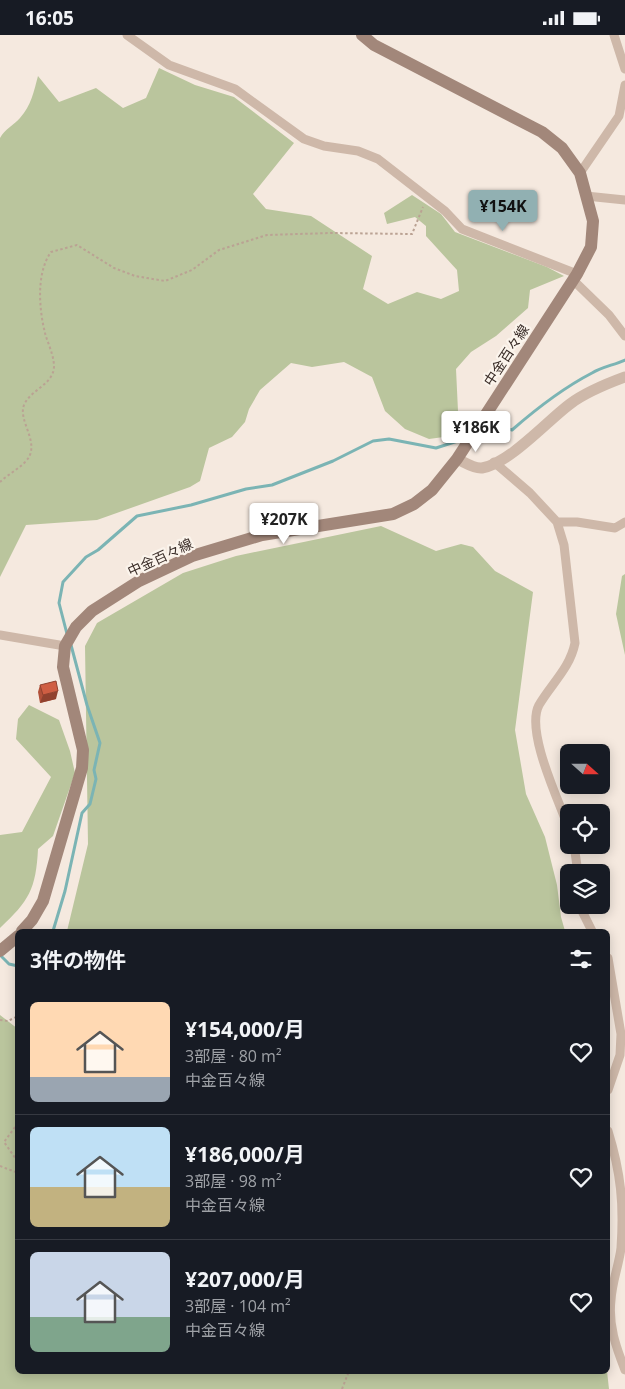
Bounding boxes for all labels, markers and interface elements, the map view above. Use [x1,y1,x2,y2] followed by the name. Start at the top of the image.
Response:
[25,5,74,31] text: 16:05
[468,189,538,232] pin: ¥154K
[479,195,527,217] text: ¥154K
[479,320,533,390] street label: 中金百々線
[441,411,511,453] pin: ¥186K
[452,416,500,438] text: ¥186K
[249,503,319,545] pin: ¥207K
[260,508,308,530] text: ¥207K
[124,534,196,580] street label: 中金百々線
[560,744,610,794] north arrow
[560,744,610,914] map controls
[560,804,610,854] button: locate
[560,864,610,914] button: layers
[567,945,595,973] icon: filters
[30,946,126,974] text: 3件の物件
[185,1015,305,1043] text: ¥154,000/月
[70,1022,130,1082] icon: home
[567,1038,595,1066] icon: heart
[185,1045,282,1067] text: 3部屋 · 80 m²
[185,1069,265,1091] text: 中金百々線
[185,1140,305,1168] text: ¥186,000/月
[70,1147,130,1207] icon: home
[567,1163,595,1191] icon: heart
[185,1170,282,1192] text: 3部屋 · 98 m²
[185,1194,265,1216] text: 中金百々線
[185,1265,305,1293] text: ¥207,000/月
[70,1272,130,1332] icon: home
[567,1288,595,1316] icon: heart
[185,1295,291,1317] text: 3部屋 · 104 m²
[185,1319,265,1341] text: 中金百々線

